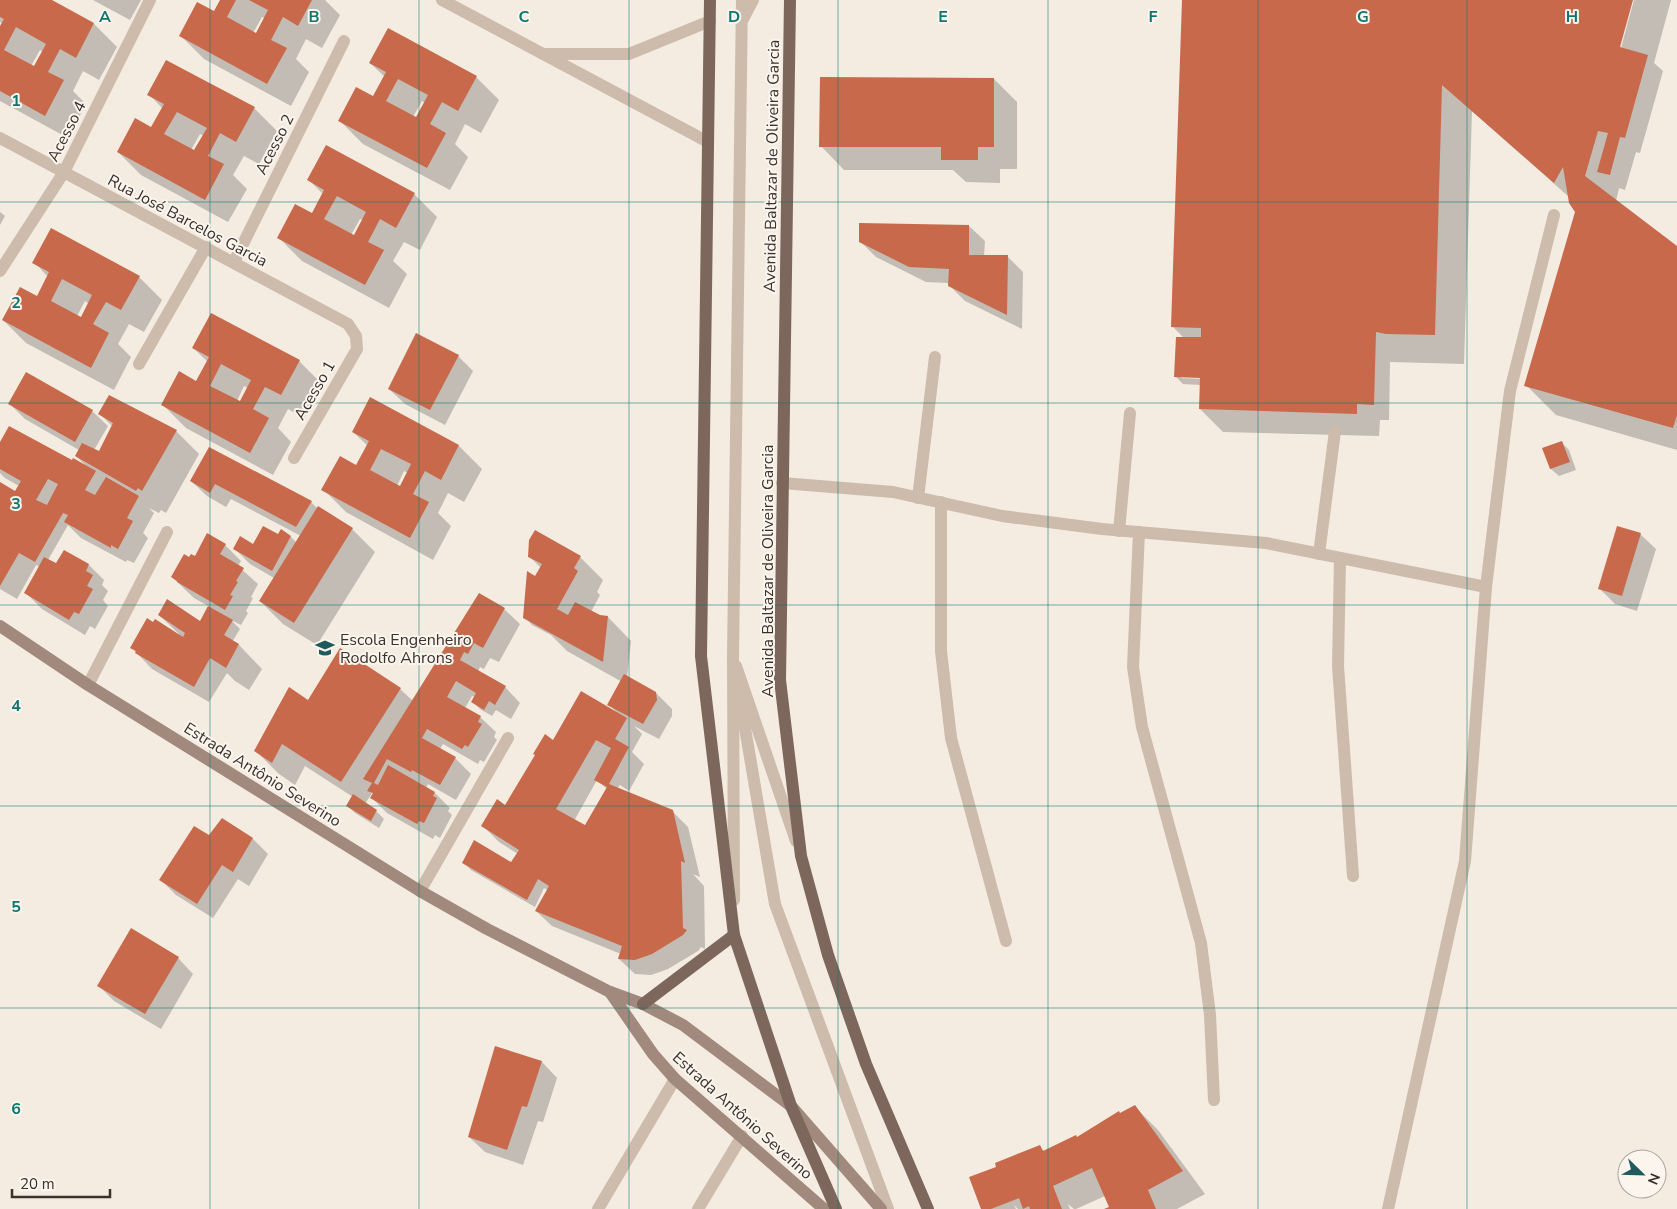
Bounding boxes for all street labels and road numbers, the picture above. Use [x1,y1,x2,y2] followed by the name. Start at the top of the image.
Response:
[759,39,785,293] street label: Avenida Baltazar de Oliveira Garcia
[42,97,92,166] street label: Acesso 4
[250,110,300,179] street label: Acesso 2
[104,169,271,272] street label: Rua José Barcelos Garcia
[289,357,341,424] street label: Acesso 1
[757,445,779,697] street label: Avenida Baltazar de Oliveira Garcia
[180,717,345,832] street label: Estrada Antônio Severino
[667,1047,817,1185] street label: Estrada Antônio Severino

